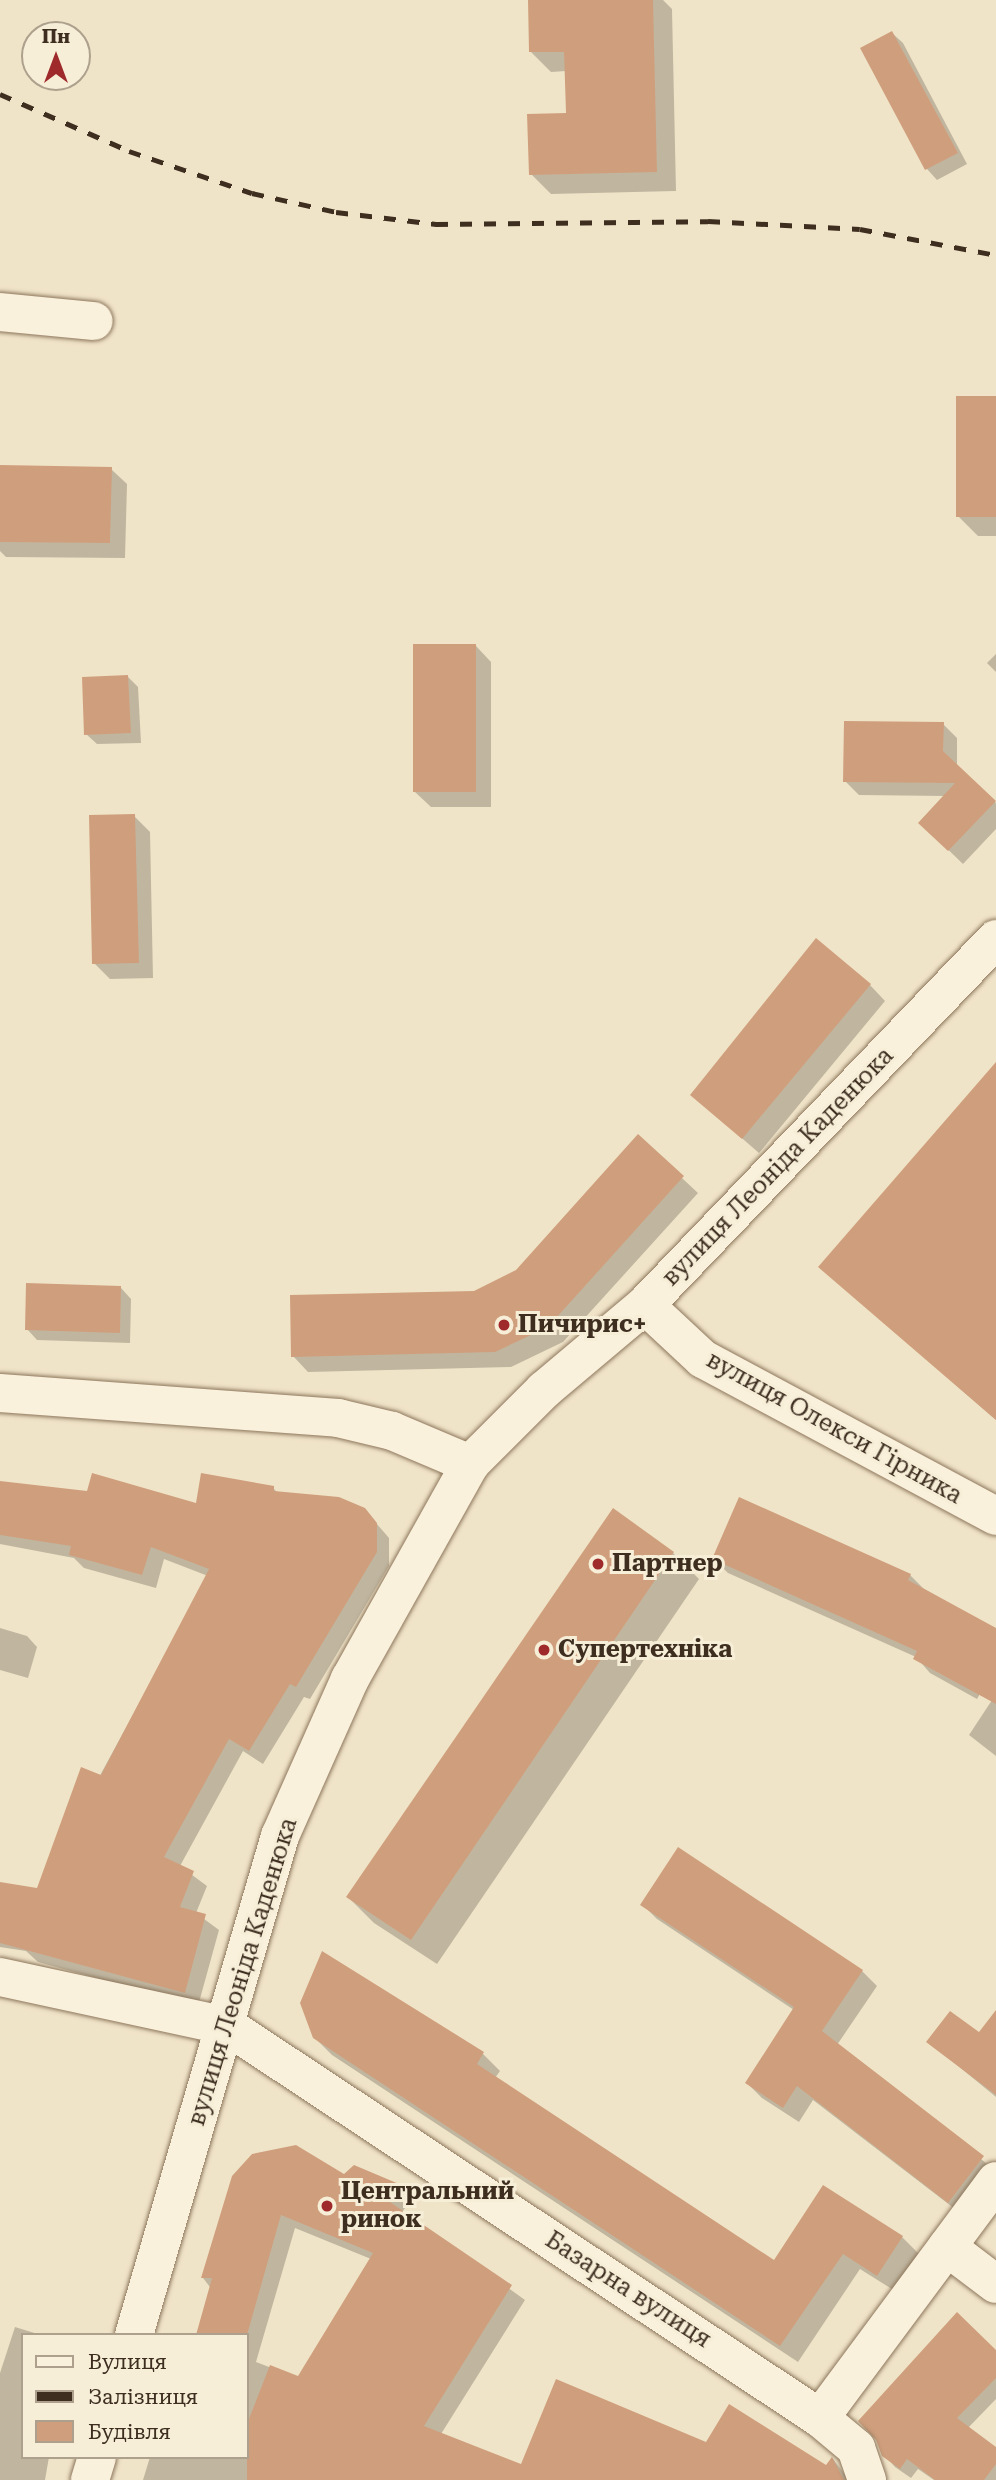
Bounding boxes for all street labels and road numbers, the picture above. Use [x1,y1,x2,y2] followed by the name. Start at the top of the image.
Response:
[656,1042,900,1292] street label: вулиця Леоніда Каденюка
[701,1346,967,1510] street label: вулиця Олекси Гірника
[182,1815,304,2129] street label: вулиця Леоніда Каденюка
[540,2226,716,2354] street label: Базарна вулиця

